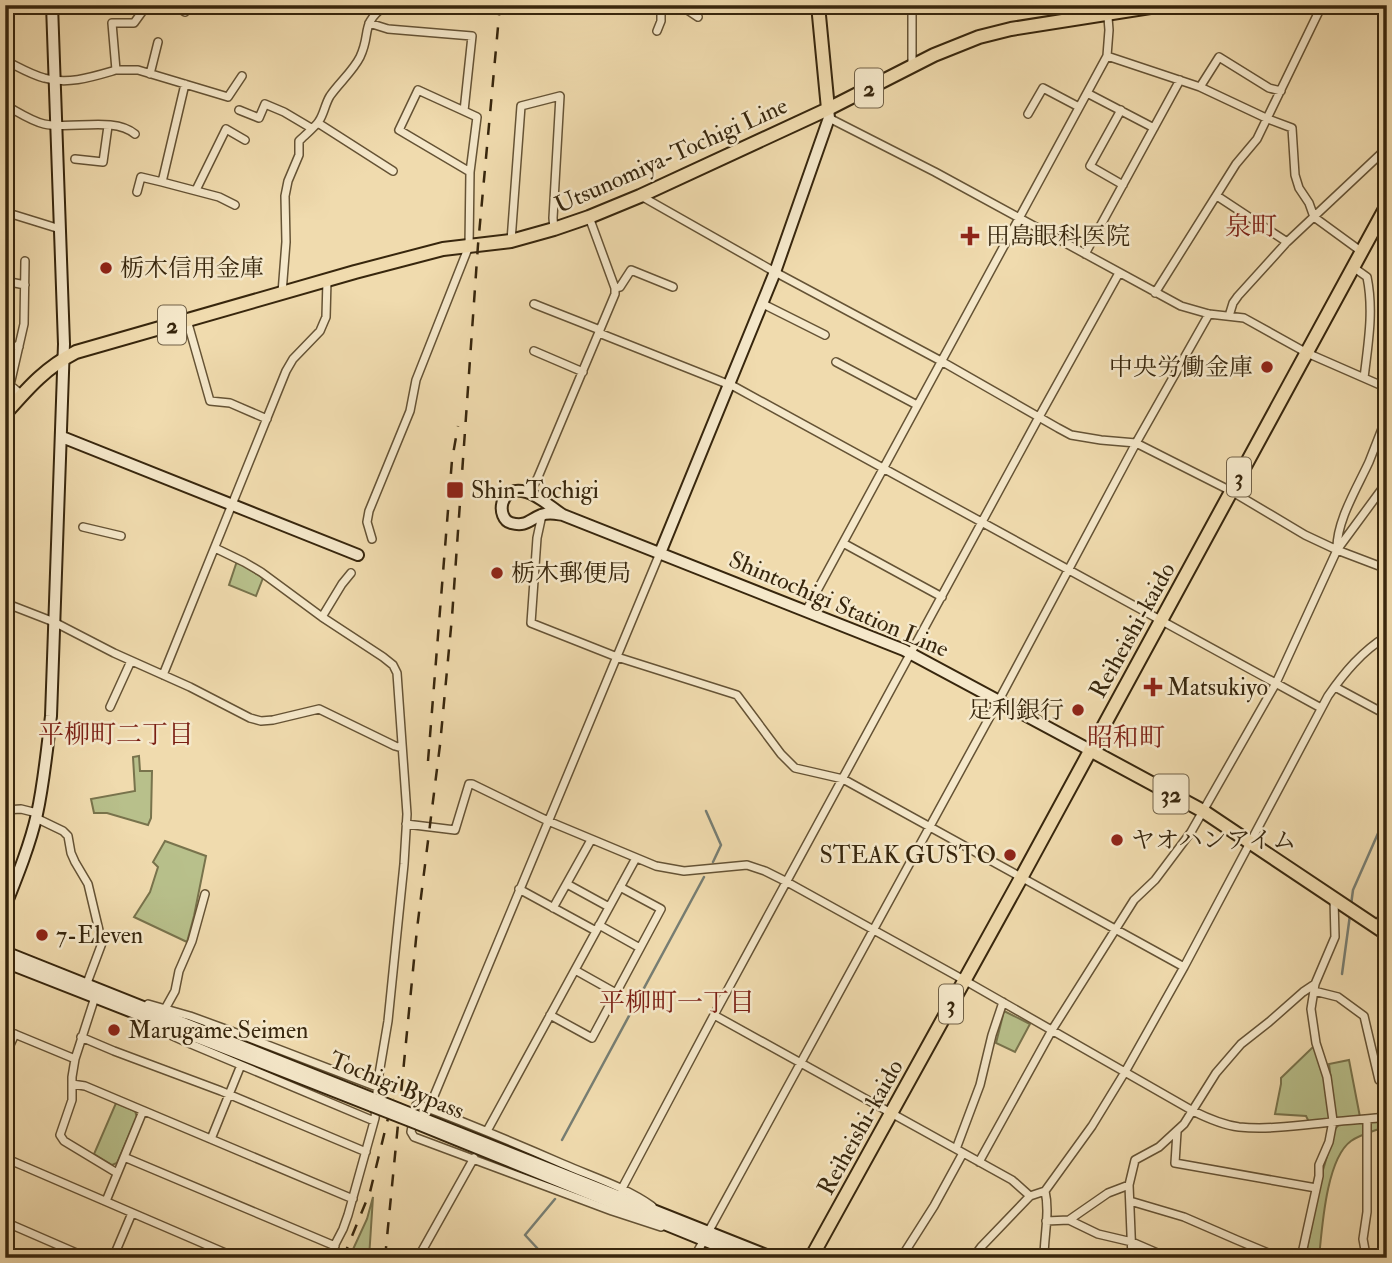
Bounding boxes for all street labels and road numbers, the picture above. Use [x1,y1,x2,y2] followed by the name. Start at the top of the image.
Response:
[855,68,883,108] road number: 2
[550,90,792,221] street label: Utsunomiya-Tochigi Line
[158,306,186,344] road number: 2
[1227,457,1251,496] road number: 3
[724,544,953,665] street label: Shintochigi Station Line
[1082,557,1182,704] street label: Reiheishi-kaido
[1154,774,1188,814] road number: 32
[939,984,963,1023] road number: 3
[325,1044,469,1127] street label: Tochigi Bypass
[810,1054,910,1201] street label: Reiheishi-kaido

